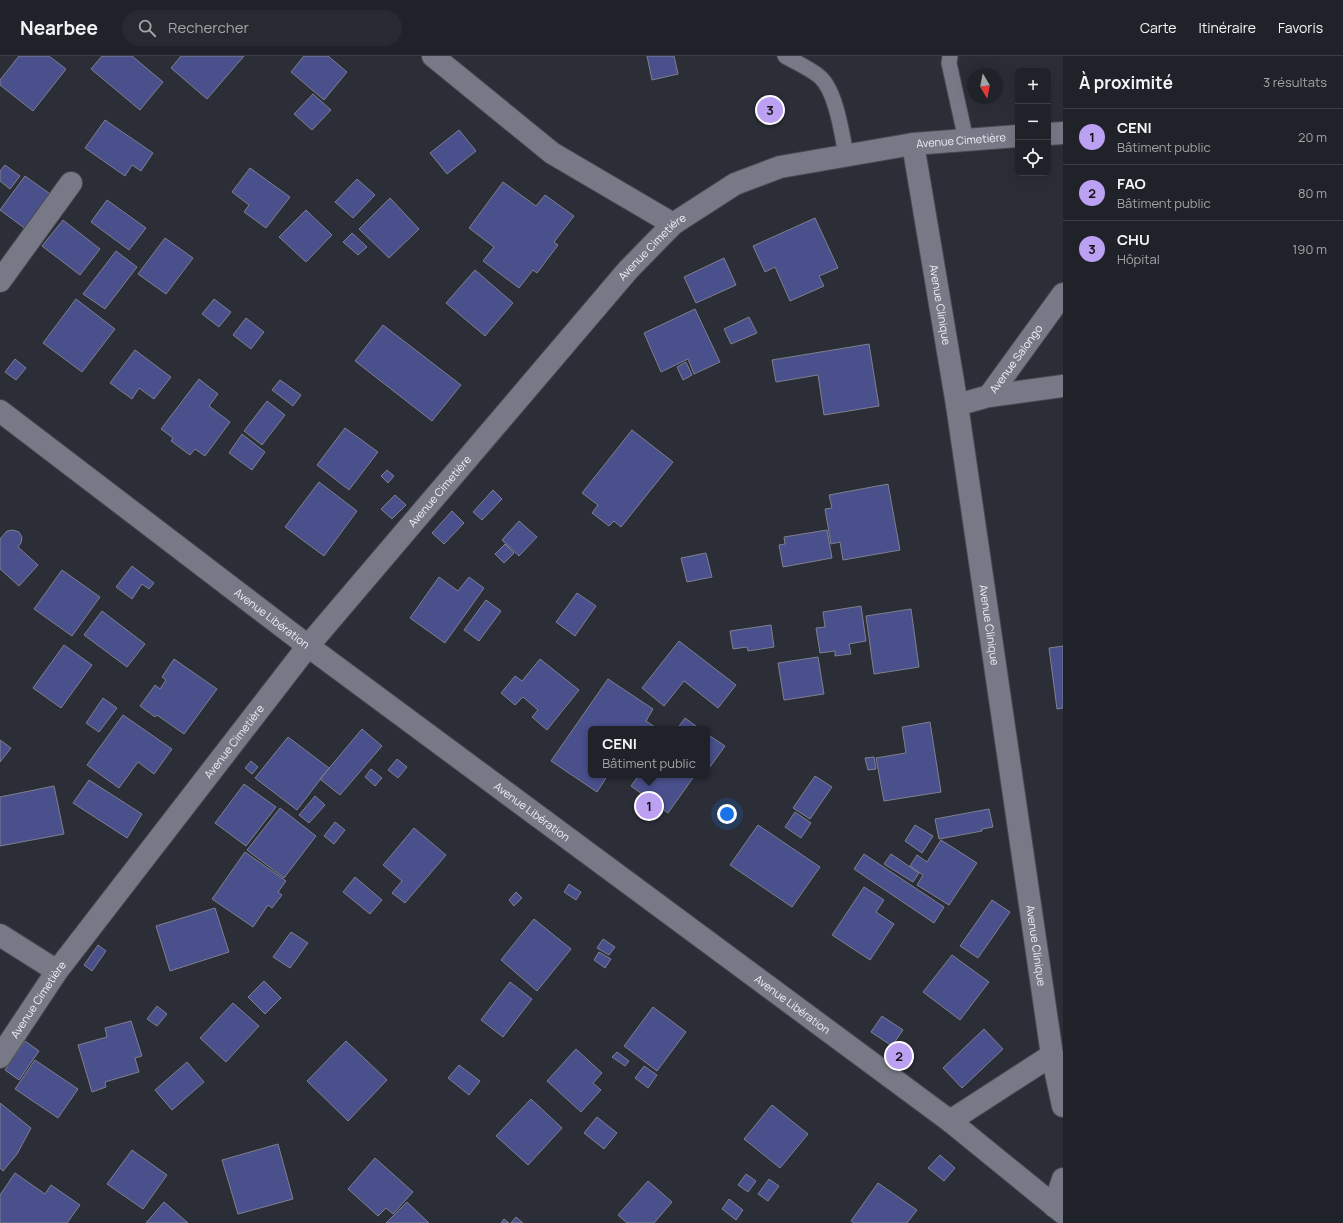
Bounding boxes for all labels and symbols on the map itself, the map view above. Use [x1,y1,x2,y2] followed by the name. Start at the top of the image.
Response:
[967,68,1003,104] north arrow
[757,95,783,125] pin: 3
[916,129,1007,151] street label: Avenue Cimetière
[614,209,689,283] street label: Avenue Cimetière
[926,263,955,347] street label: Avenue Clinique
[985,321,1046,396] street label: Avenue Salongo
[404,451,474,530] street label: Avenue Cimetière
[976,583,1003,667] street label: Avenue Clinique
[231,584,313,652] street label: Avenue Libération
[200,701,267,781] street label: Avenue Cimetière
[491,778,573,844] street label: Avenue Libération
[636,791,662,821] pin: 1
[717,804,737,824] your location
[1023,904,1050,988] street label: Avenue Clinique
[7,957,69,1041] street label: Avenue Cimetière
[752,971,834,1037] street label: Avenue Libération
[886,1041,912,1071] pin: 2

